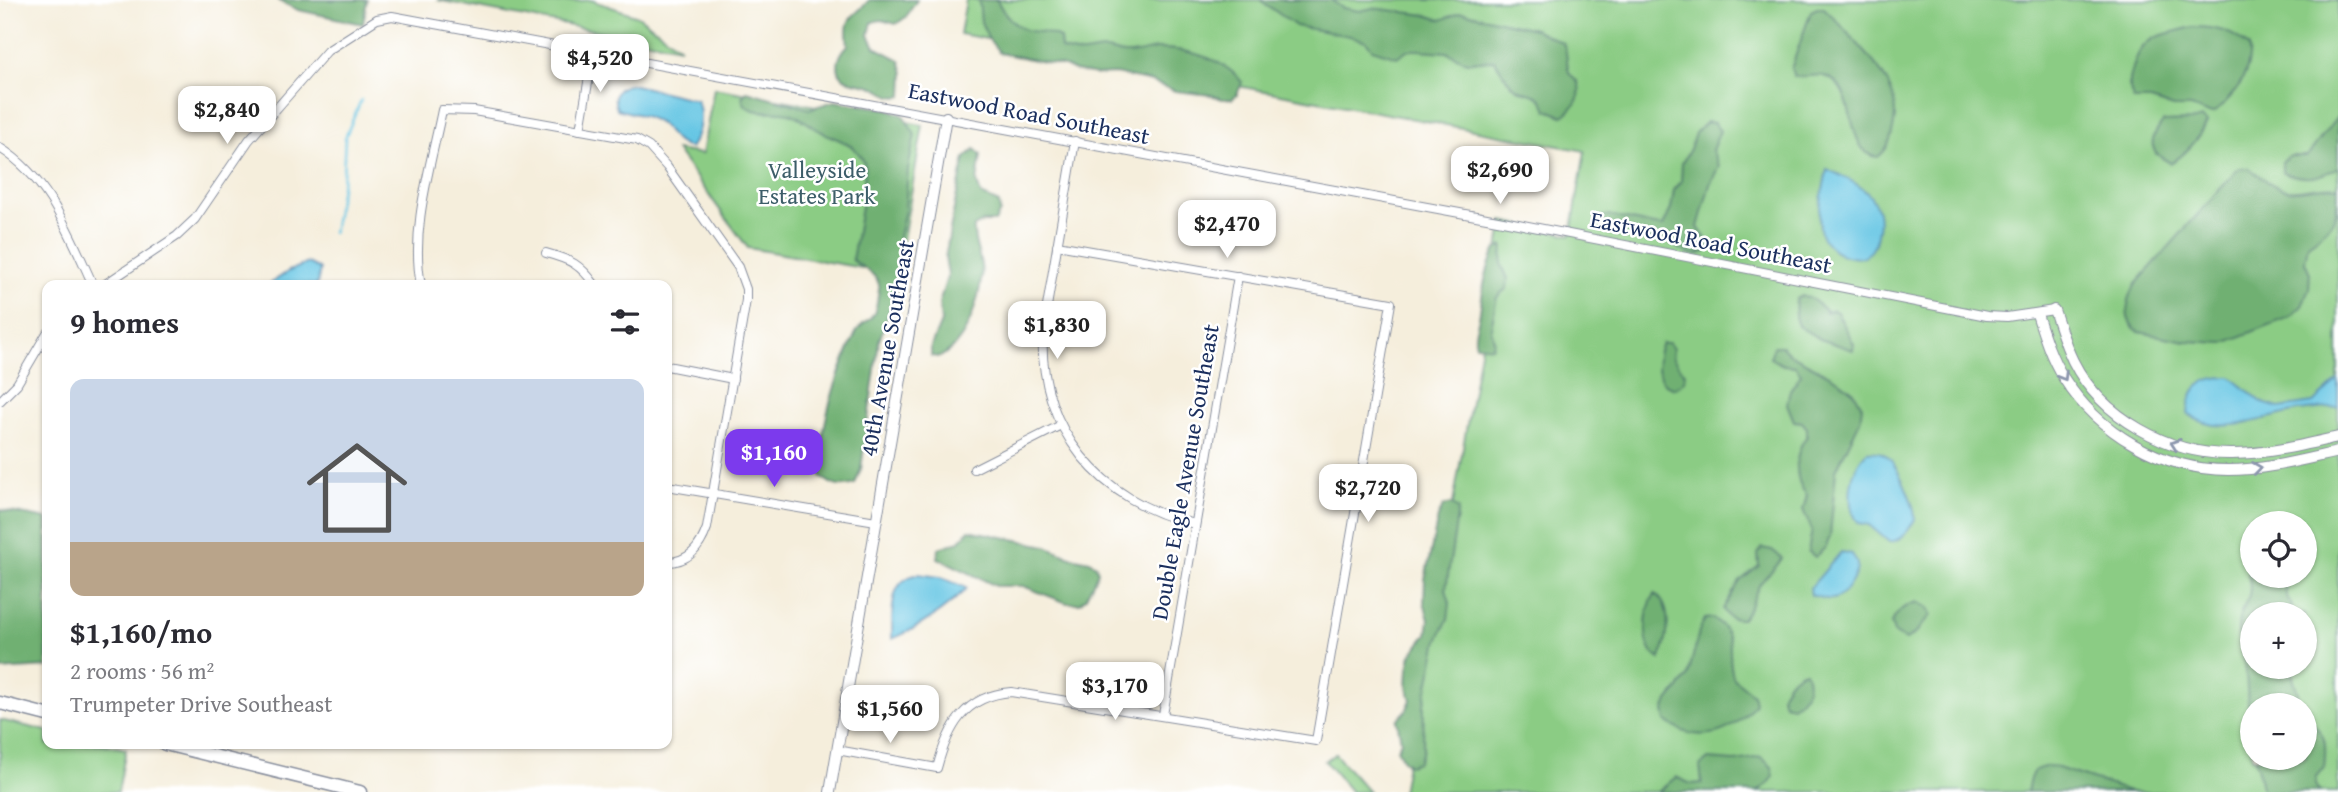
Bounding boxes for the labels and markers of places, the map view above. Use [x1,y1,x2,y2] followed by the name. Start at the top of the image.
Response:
[543,34,657,94] pin: $4,520
[170,86,284,146] pin: $2,840
[1443,146,1557,206] pin: $2,690
[1170,201,1284,260] pin: $2,470
[1000,302,1114,361] pin: $1,830
[717,430,831,489] pin: $1,160
[1311,464,1425,524] pin: $2,720
[1058,662,1172,722] pin: $3,170
[833,686,947,745] pin: $1,560

